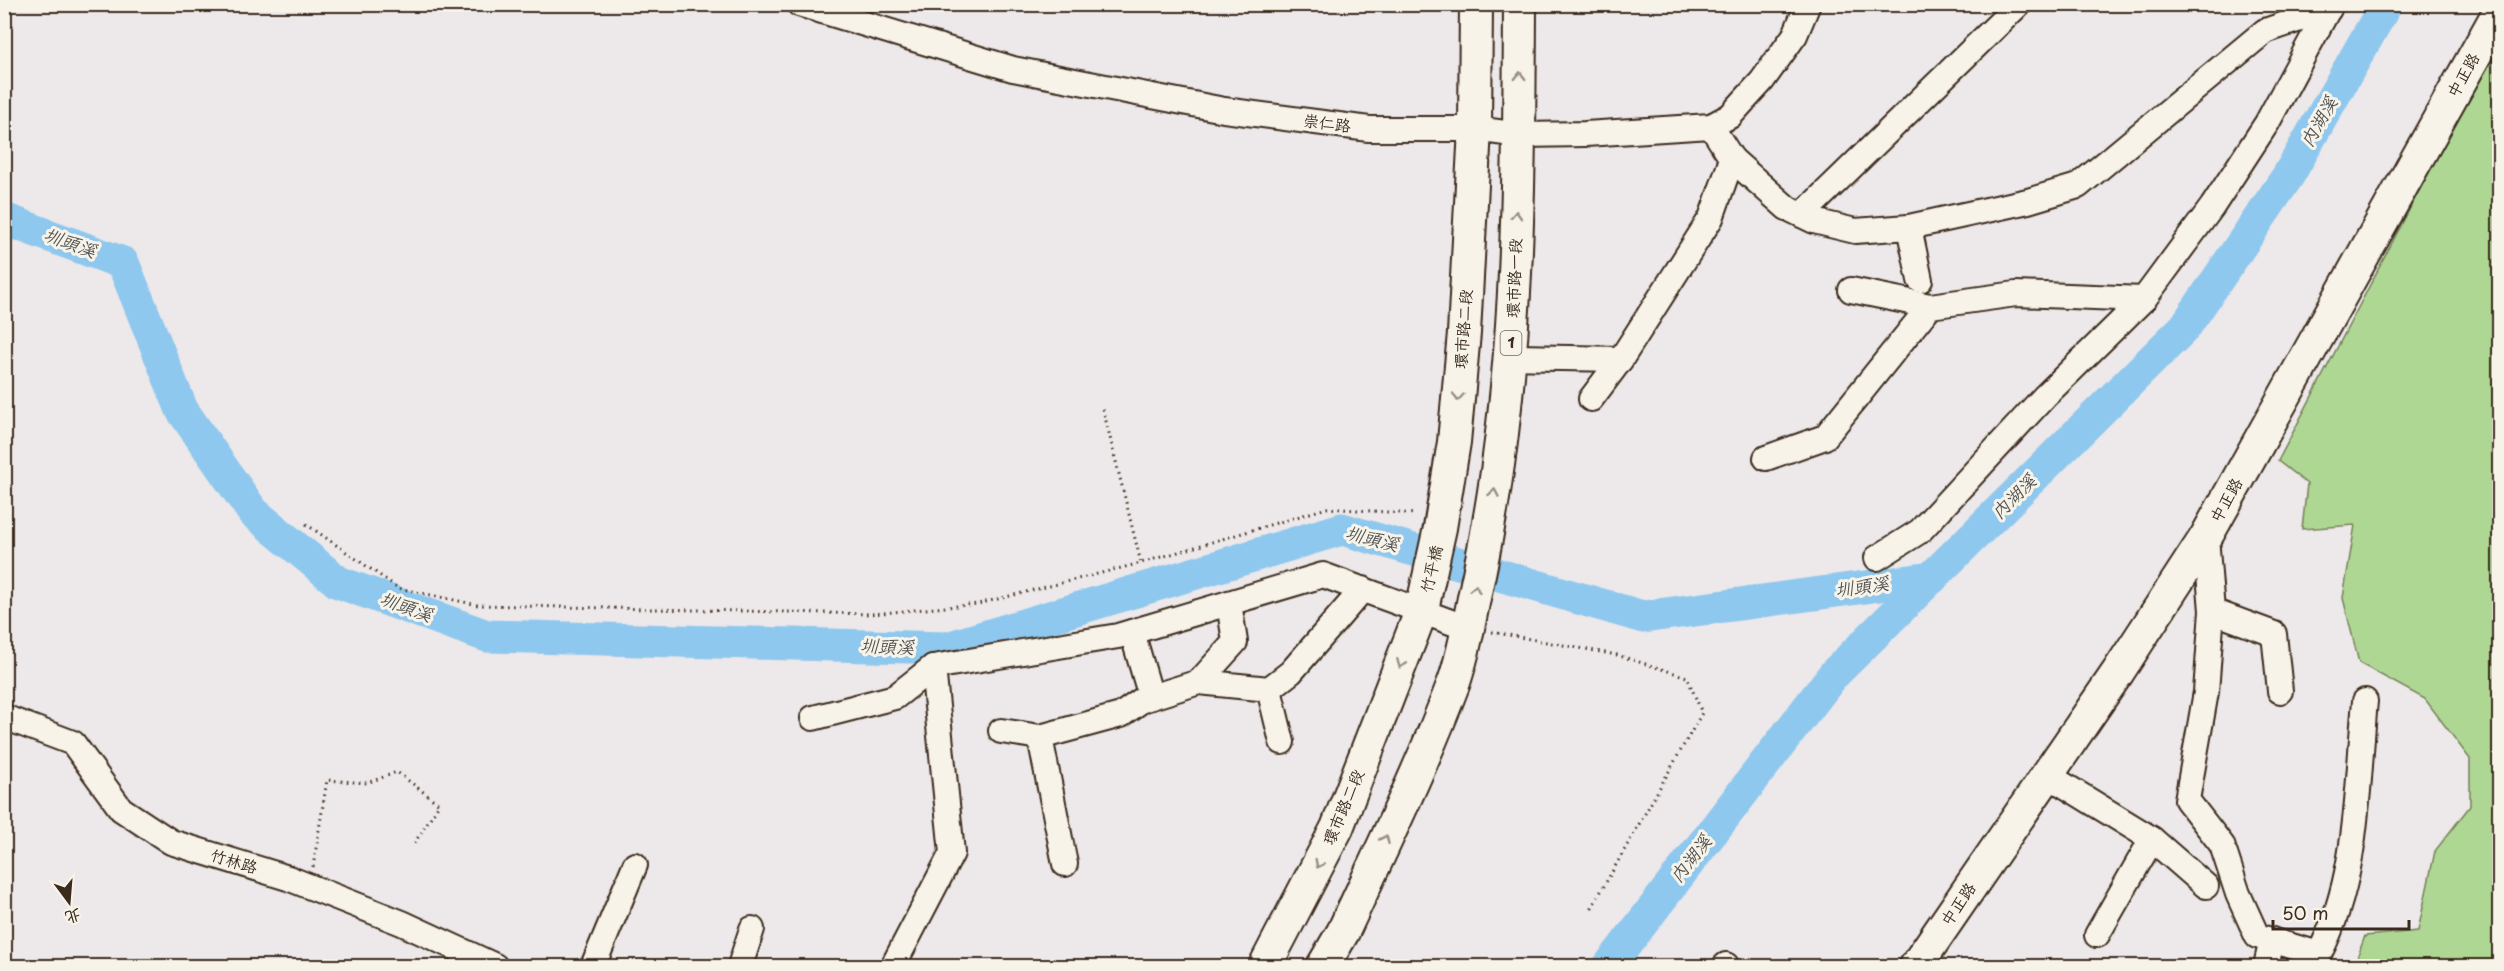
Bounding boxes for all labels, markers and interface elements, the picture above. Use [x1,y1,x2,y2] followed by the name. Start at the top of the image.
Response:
[2440,48,2484,101] street label: 中正路
[1514,72,1526,81] one-way arrow
[2293,90,2343,151] water label: 內湖溪
[1302,107,1352,137] street label: 崇仁路
[1510,210,1523,219] one-way arrow
[41,220,101,264] water label: 圳頭溪
[1500,238,1526,318] street label: 環市路一段
[1447,288,1477,370] street label: 環市路二段
[1500,331,1522,355] road number: 1
[1452,393,1465,402] one-way arrow
[1984,467,2042,525] water label: 內湖溪
[2203,473,2247,526] street label: 中正路
[1487,488,1500,498] one-way arrow
[1343,518,1403,557] water label: 圳頭溪
[1413,543,1447,595] street label: 竹平橋
[1833,568,1891,603] water label: 圳頭溪
[377,584,437,628] water label: 圳頭溪
[1468,584,1481,594] one-way arrow
[860,631,916,660] water label: 圳頭溪
[1396,658,1408,669] one-way arrow
[1315,765,1369,848] street label: 環市路二段
[1663,828,1718,888] water label: 內湖溪
[1378,834,1390,845] one-way arrow
[208,842,261,879] street label: 竹林路
[1315,857,1327,868] one-way arrow
[39,872,99,932] north arrow
[1934,877,1981,930] street label: 中正路
[2273,893,2410,931] scale bar
[2282,899,2329,926] text: 50 m
[62,904,84,931] text: 北

